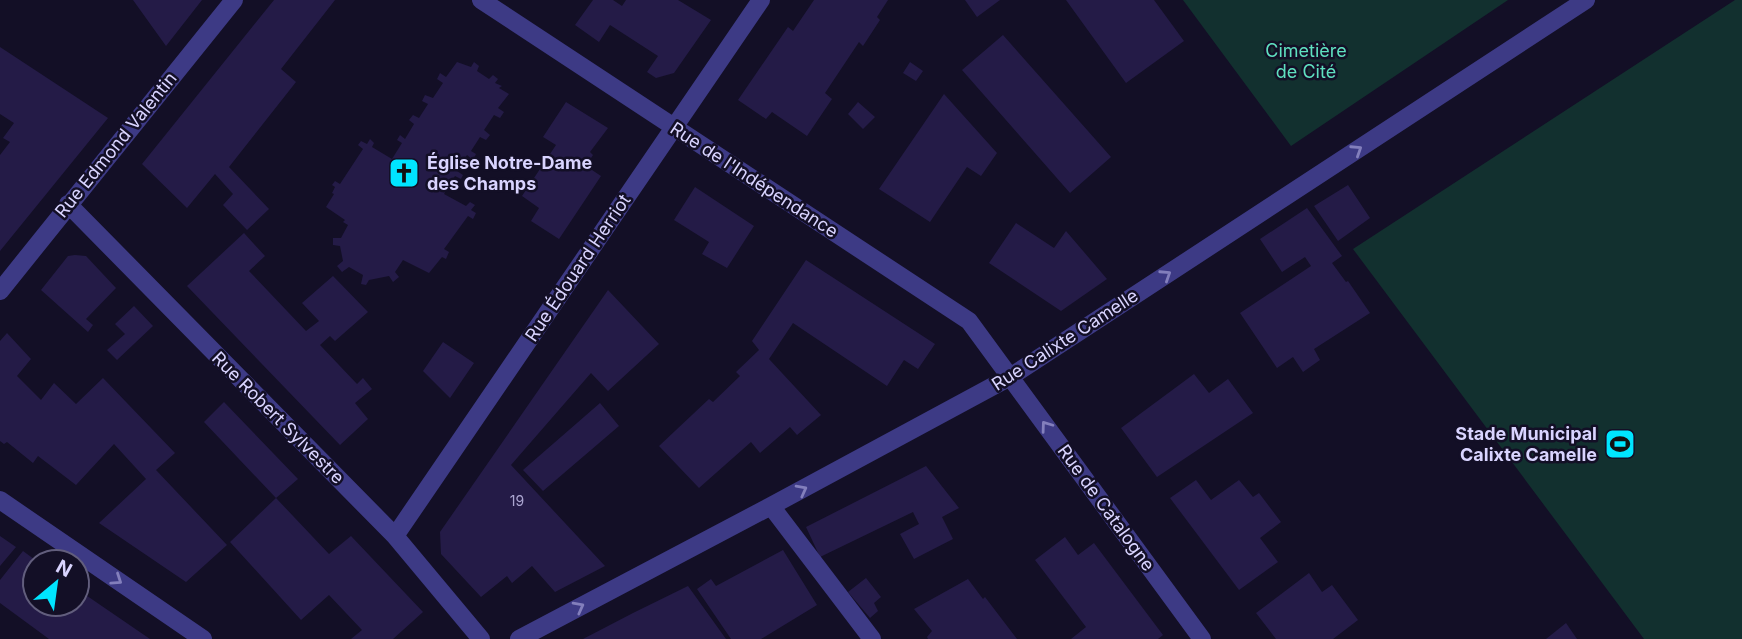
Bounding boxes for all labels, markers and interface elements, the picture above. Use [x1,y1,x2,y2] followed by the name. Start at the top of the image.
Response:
[1265,40,1347,82] park label: Cimetière de Cité
[51,68,181,222] street label: Rue Edmond Valentin
[666,117,842,242] street label: Rue de l'Indépendance
[1349,146,1362,158] one-way arrow
[427,152,592,194] place label: Église Notre-Dame des Champs
[387,156,421,190] church icon: Église Notre-Dame des Champs
[520,190,635,345] street label: Rue Édouard Herriot
[1159,270,1172,283] one-way arrow
[988,284,1142,395] street label: Rue Calixte Camelle
[208,347,349,488] street label: Rue Robert Sylvestre
[1042,421,1054,434] one-way arrow
[1455,423,1597,465] place label: Stade Municipal Calixte Camelle
[1603,427,1637,461] sports icon: Stade Municipal Calixte Camelle
[1054,440,1159,575] street label: Rue de Catalogne
[795,485,807,498] one-way arrow
[510,492,524,509] house number: 19
[21,548,91,618] north arrow
[52,555,76,582] text: N
[109,572,122,584] one-way arrow
[572,602,584,616] one-way arrow

